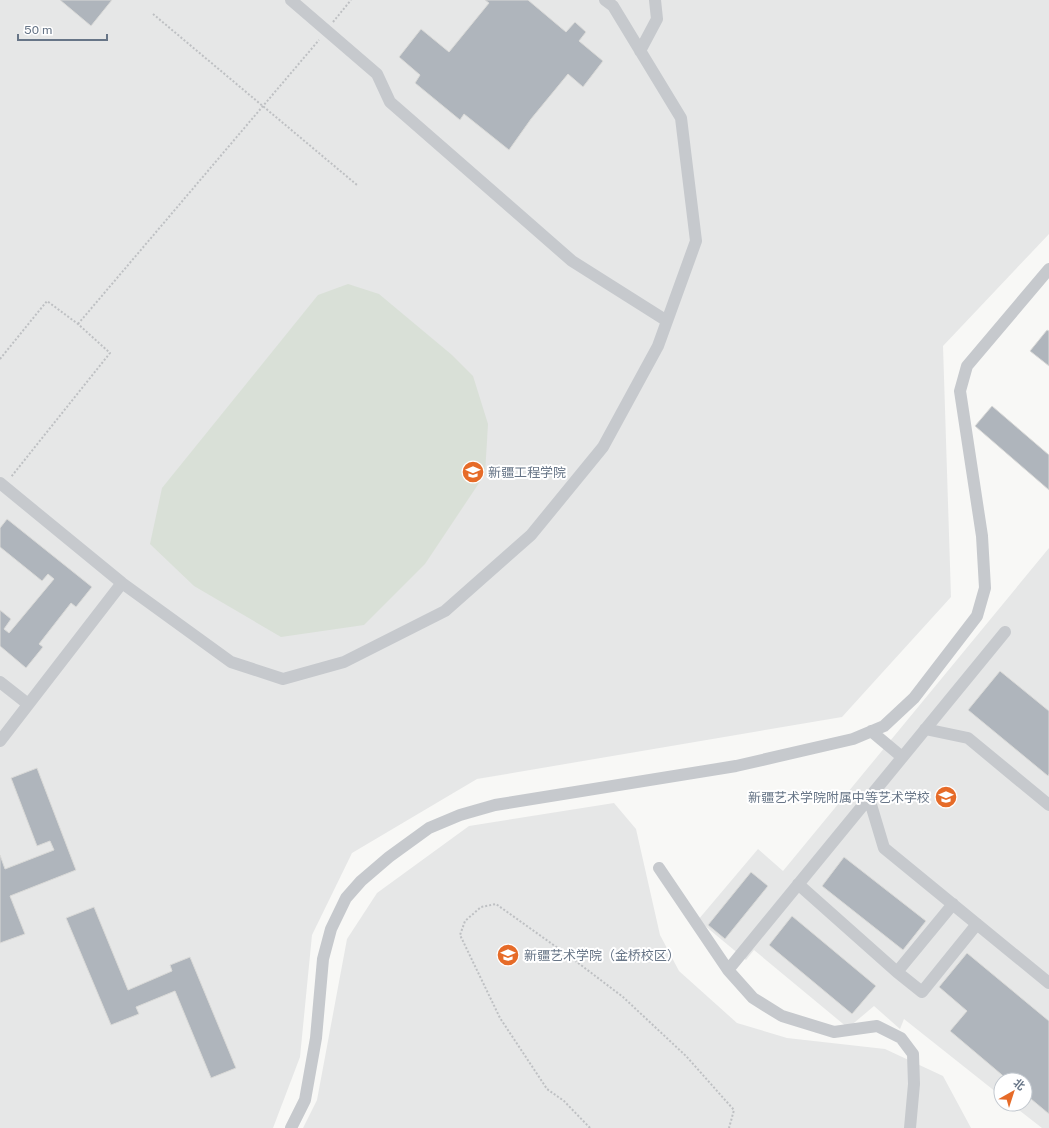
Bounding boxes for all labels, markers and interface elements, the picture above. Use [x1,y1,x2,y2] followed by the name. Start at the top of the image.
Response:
[18,16,107,42] scale bar
[24,23,52,37] text: 50 m
[460,459,486,485] school or university icon: 新疆工程学院
[488,465,566,480] place label: 新疆工程学院
[933,784,959,810] school or university icon: 新疆艺术学院附属中等艺术学校
[748,790,930,805] place label: 新疆艺术学院附属中等艺术学校
[495,942,521,968] school or university icon: 新疆艺术学院（金桥校区）
[524,948,680,963] place label: 新疆艺术学院（金桥校区）
[993,1072,1033,1112] north arrow
[1011,1076,1027,1092] text: 北

